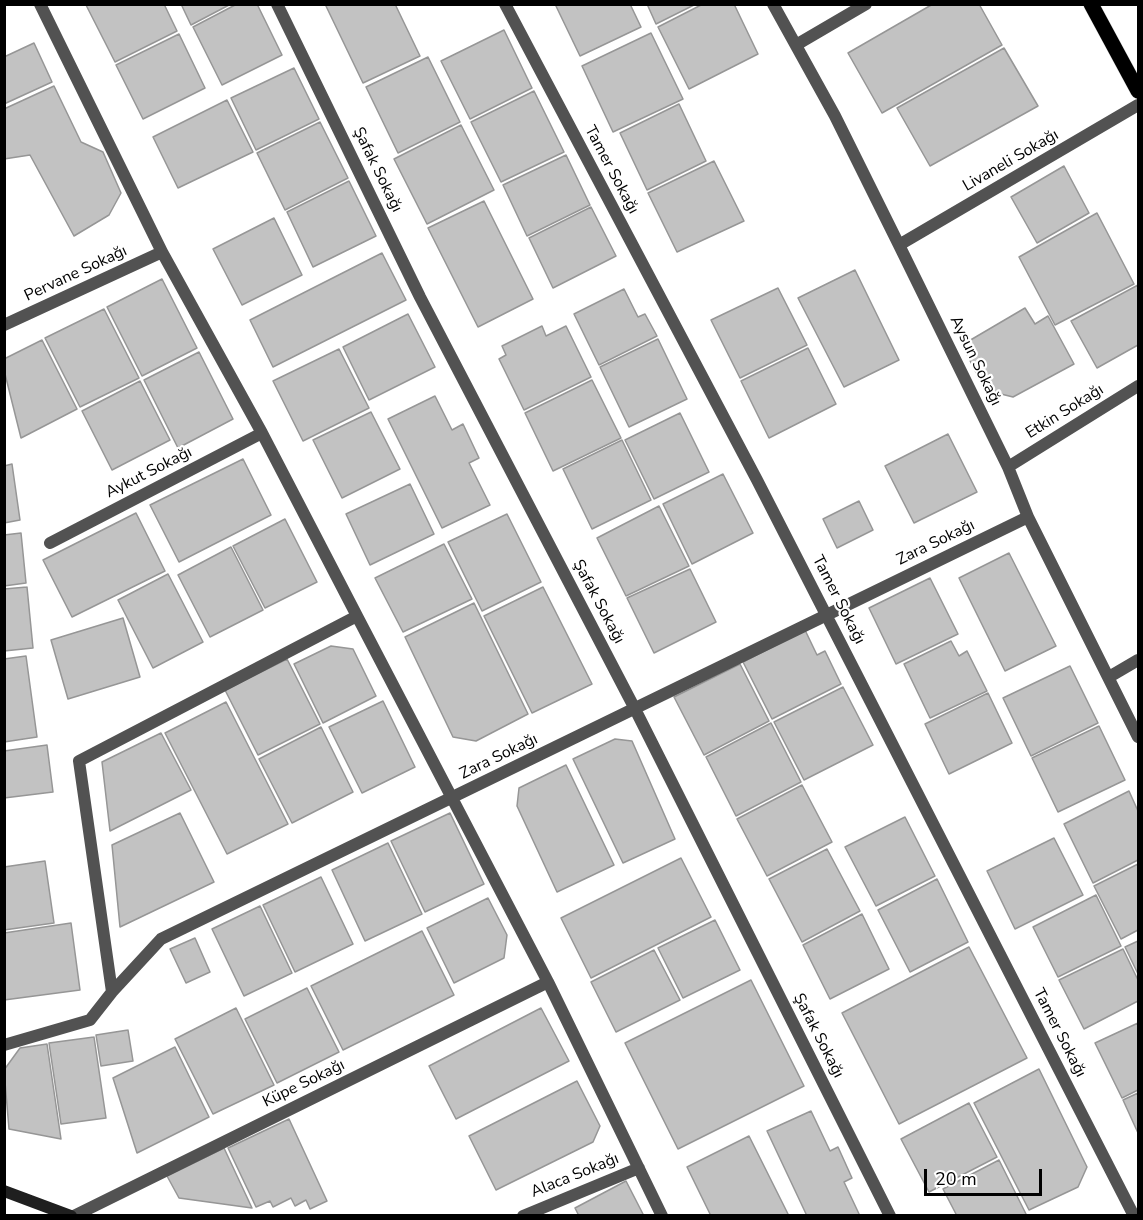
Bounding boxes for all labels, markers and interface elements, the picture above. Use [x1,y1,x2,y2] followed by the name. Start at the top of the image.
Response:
[580,123,642,217] street label: Tamer Sokağı
[348,124,406,216] street label: Şafak Sokağı
[960,126,1062,196] street label: Livaneli Sokağı
[22,242,130,306] street label: Pervane Sokağı
[945,313,1005,409] street label: Aysun Sokağı
[1023,381,1107,443] street label: Etkin Sokağı
[103,443,195,503] street label: Aykut Sokağı
[894,516,978,570] street label: Zara Sokağı
[807,552,869,648] street label: Tamer Sokağı
[568,557,628,647] street label: Şafak Sokağı
[457,730,541,784] street label: Zara Sokağı
[1028,985,1090,1081] street label: Tamer Sokağı
[788,990,848,1082] street label: Şafak Sokağı
[260,1056,348,1112] street label: Küpe Sokağı
[528,1150,622,1202] street label: Alaca Sokağı
[927,1157,1046,1195] scale bar
[935,1167,977,1191] text: 20 m

